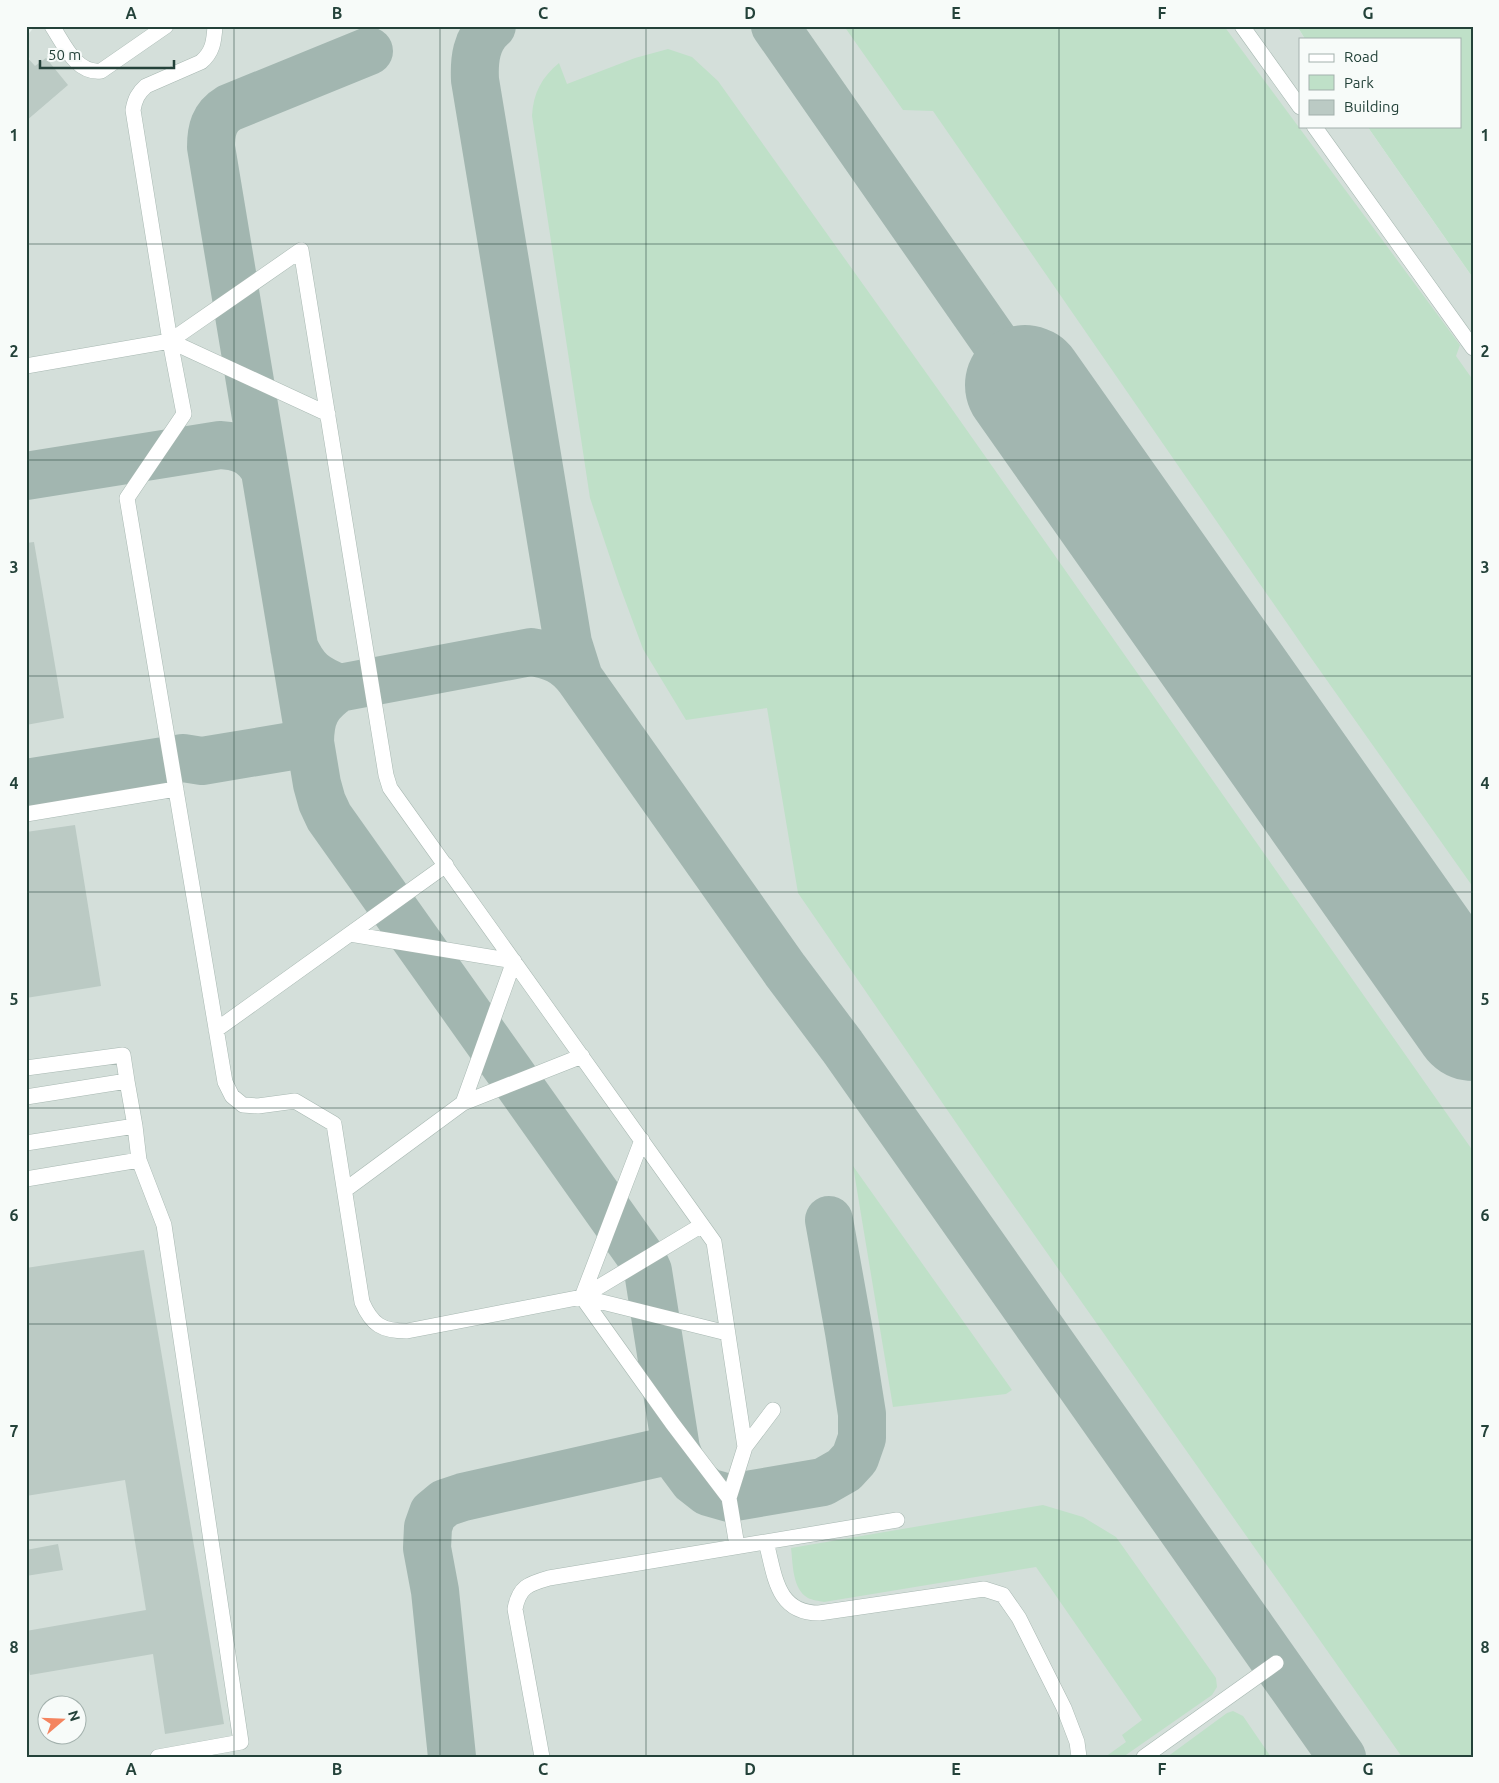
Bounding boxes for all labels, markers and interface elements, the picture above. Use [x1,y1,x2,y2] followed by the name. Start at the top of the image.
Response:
[125,4,137,22] text: A
[332,4,342,22] text: B
[538,4,548,22] text: C
[744,4,756,22] text: D
[951,4,961,22] text: E
[1158,4,1167,22] text: F
[1362,4,1374,22] text: G
[40,38,174,70] scale bar
[1299,38,1462,128] legend
[48,46,81,63] text: 50 m
[1344,48,1379,65] text: Road
[1344,74,1374,91] text: Park
[1344,98,1399,115] text: Building
[9,126,19,144] text: 1
[1480,126,1490,144] text: 1
[9,342,19,360] text: 2
[1480,342,1490,360] text: 2
[9,558,19,576] text: 3
[1480,558,1490,576] text: 3
[9,774,19,792] text: 4
[1480,774,1490,792] text: 4
[9,990,19,1008] text: 5
[1480,990,1490,1008] text: 5
[9,1206,19,1224] text: 6
[1480,1206,1490,1224] text: 6
[9,1422,19,1440] text: 7
[1480,1422,1490,1440] text: 7
[9,1638,19,1656] text: 8
[1480,1638,1490,1656] text: 8
[38,1696,88,1746] north arrow
[65,1708,84,1723] text: N
[125,1760,137,1778] text: A
[332,1760,342,1778] text: B
[538,1760,548,1778] text: C
[744,1760,756,1778] text: D
[951,1760,961,1778] text: E
[1158,1760,1167,1778] text: F
[1362,1760,1374,1778] text: G

